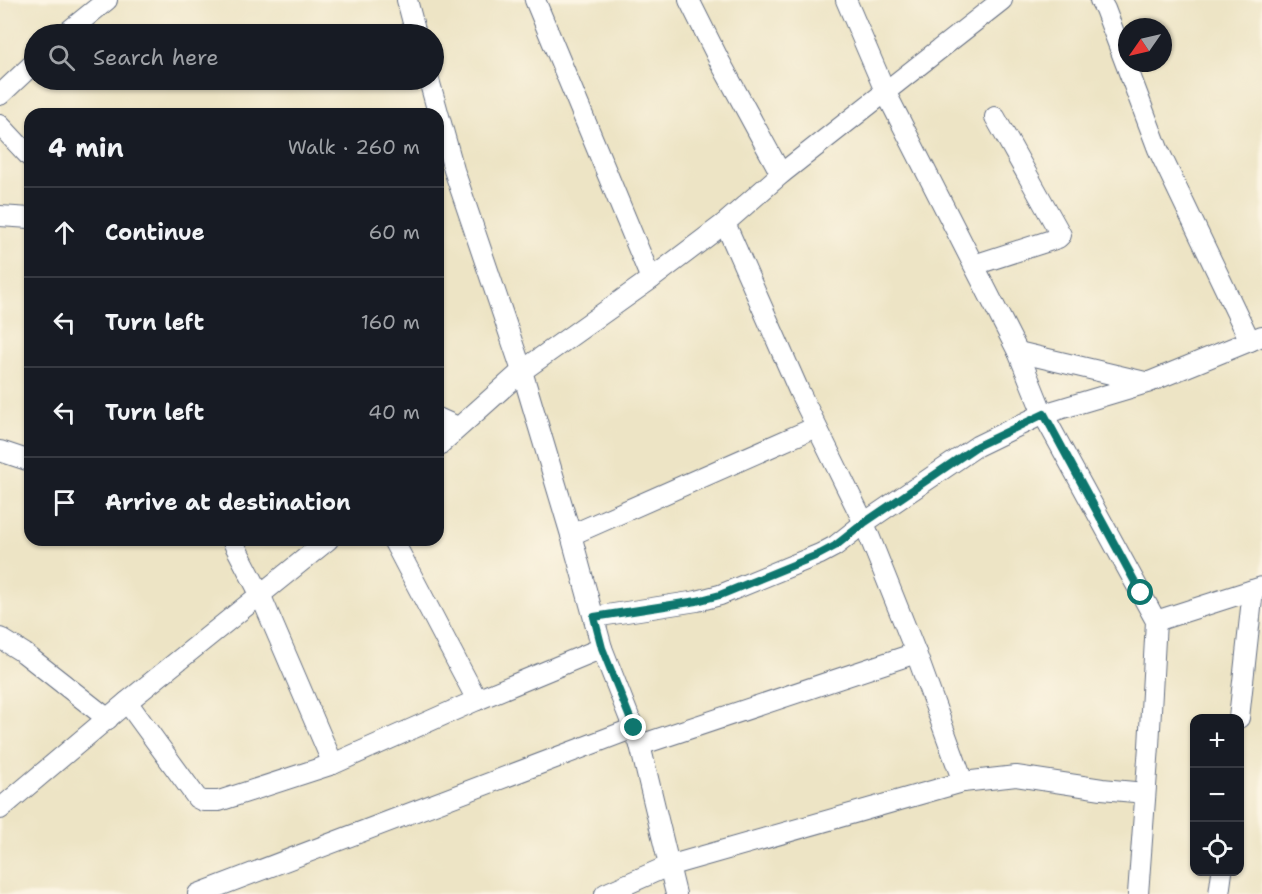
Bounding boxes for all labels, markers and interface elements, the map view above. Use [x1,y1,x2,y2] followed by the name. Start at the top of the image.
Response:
[1118,18,1172,72] north arrow
[24,24,444,90] search box
[45,41,78,74] icon: search
[93,43,219,72] text: Search here
[48,130,124,165] text: 4 min
[288,134,420,160] text: Walk · 260 m
[48,216,81,249] icon: ahead
[105,218,205,247] text: Continue
[368,219,420,245] text: 60 m
[48,306,81,339] icon: left
[105,308,204,337] text: Turn left
[361,309,420,335] text: 160 m
[48,396,81,429] icon: left
[105,398,204,427] text: Turn left
[368,399,420,425] text: 40 m
[48,486,81,519] icon: arrive
[105,488,351,517] text: Arrive at destination
[1127,579,1153,605] route start
[620,714,646,740] route end
[1190,714,1244,876] map controls
[1190,714,1244,768] button: +
[1190,768,1244,822] button: −
[1190,822,1244,876] button: locate

